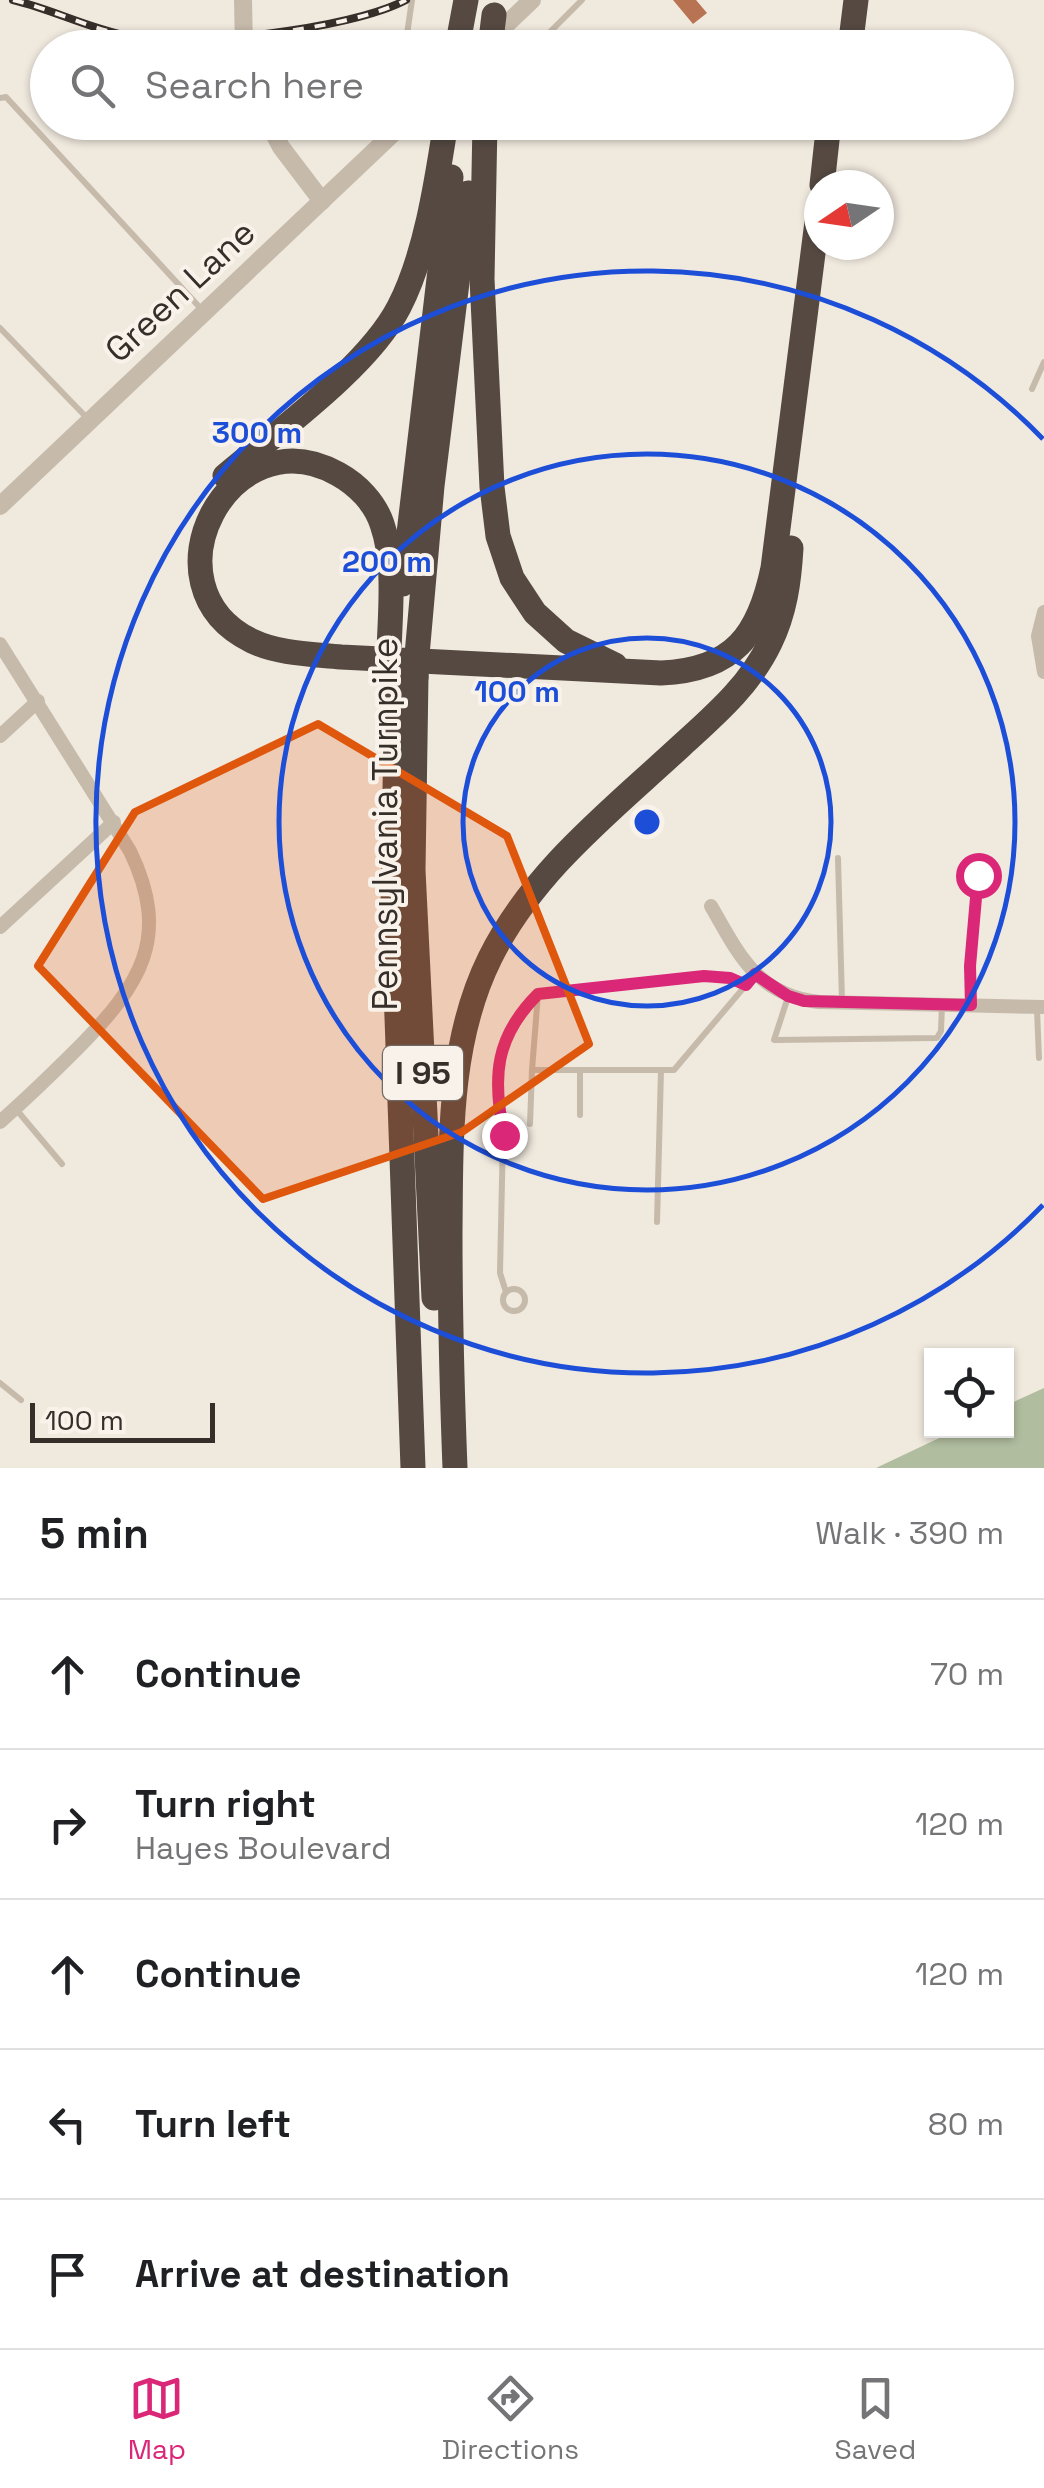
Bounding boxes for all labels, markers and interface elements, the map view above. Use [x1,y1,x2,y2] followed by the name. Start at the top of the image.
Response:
[30,30,1014,140] search box
[65,58,120,113] icon: search
[145,61,364,109] text: Search here
[804,170,894,260] north arrow
[96,210,264,372] street label: Green Lane
[212,413,302,452] text: 300 m
[342,542,432,581] text: 200 m
[363,638,407,1010] street label: Pennsylvania Turnpike
[474,672,560,711] text: 100 m
[629,804,665,840] centre of rings
[956,853,1002,899] route start
[383,1046,463,1100] road number: I 95
[482,1113,528,1159] route end
[924,1348,1014,1438] map controls
[924,1348,1014,1438] button: locate
[30,1398,215,1442] scale bar
[45,1402,124,1438] text: 100 m
[40,1507,149,1560] text: 5 min
[815,1513,1004,1553] text: Walk · 390 m
[40,1647,95,1702] icon: ahead
[135,1650,301,1698] text: Continue
[930,1654,1004,1694] text: 70 m
[135,1780,316,1828] text: Turn right
[40,1797,95,1852] icon: right
[915,1804,1004,1844] text: 120 m
[135,1828,392,1868] text: Hayes Boulevard
[40,1947,95,2002] icon: ahead
[135,1950,301,1998] text: Continue
[915,1954,1004,1994] text: 120 m
[40,2097,95,2152] icon: left
[135,2100,291,2148] text: Turn left
[928,2104,1004,2144] text: 80 m
[40,2247,95,2302] icon: arrive
[135,2250,510,2298] text: Arrive at destination
[128,2371,186,2467] tab: Map
[442,2371,579,2467] tab: Directions
[835,2371,916,2467] tab: Saved

